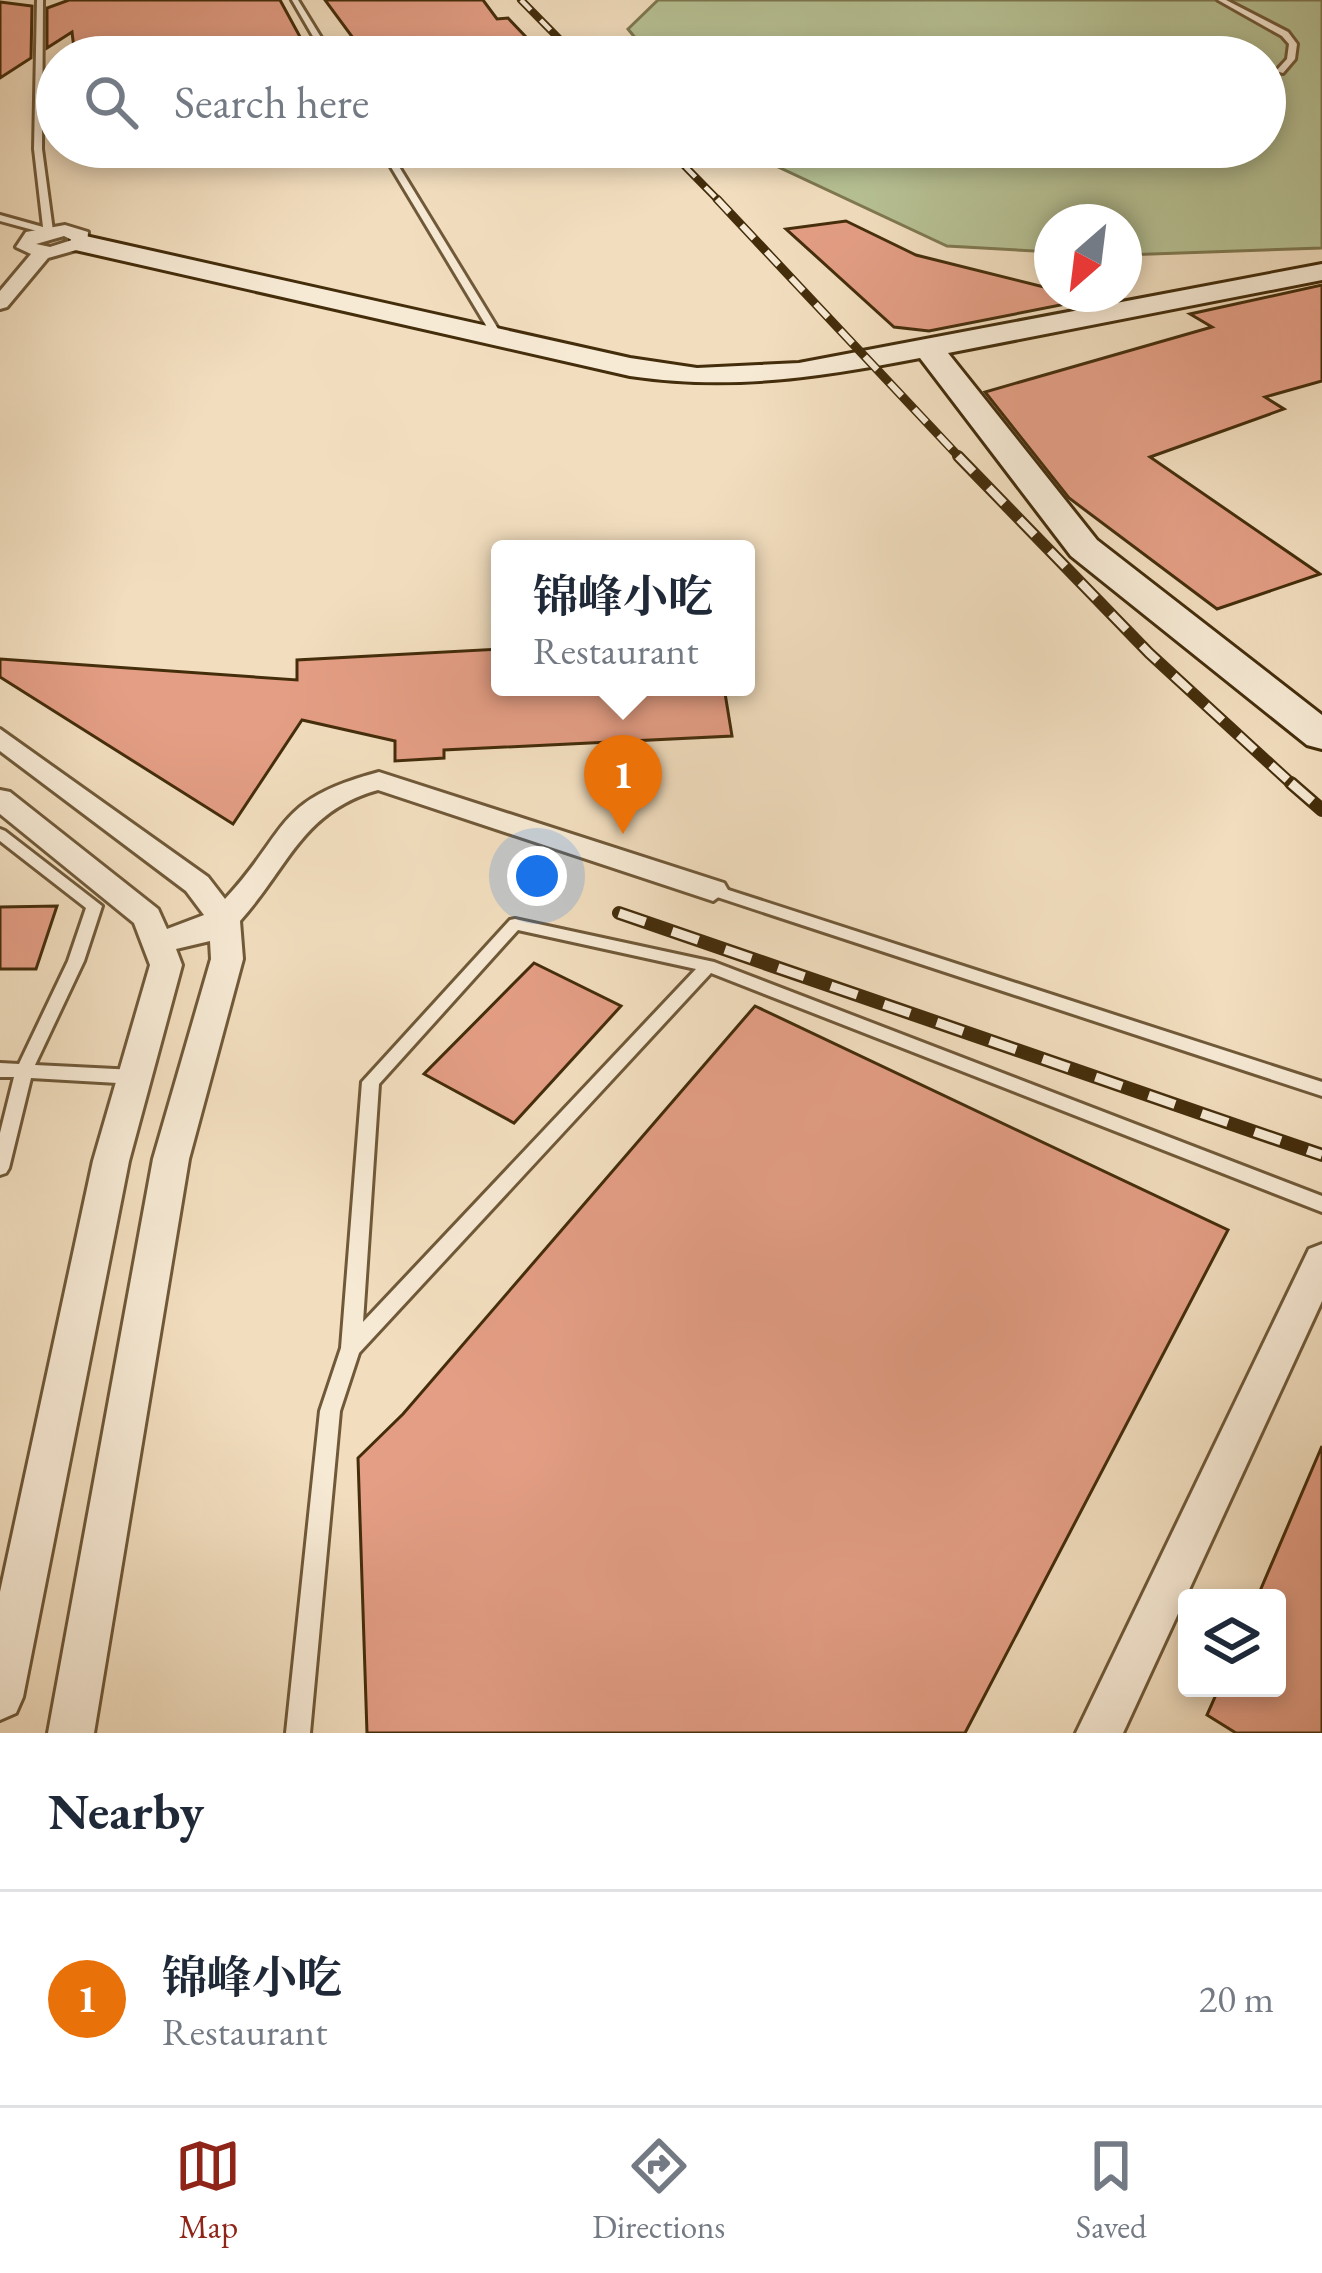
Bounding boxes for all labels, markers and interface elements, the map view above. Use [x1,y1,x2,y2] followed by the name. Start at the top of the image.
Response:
[36,36,1286,168] search box
[78,69,144,135] icon: search
[174,73,369,131] text: Search here
[1034,204,1142,312] north arrow
[491,540,755,696] popup
[533,567,713,625] text: 锦峰小吃
[533,625,698,676] text: Restaurant
[584,735,662,834] pin: 1
[507,846,567,906] your location
[1178,1589,1286,1697] map controls
[1178,1589,1286,1697] button: layers
[48,1778,204,1844] text: Nearby
[162,1948,342,2006] text: 锦峰小吃
[77,1973,97,2024] text: 1
[1198,1973,1274,2024] text: 20 m
[162,2006,327,2057] text: Restaurant
[175,2133,241,2248] tab: Map
[592,2133,725,2248] tab: Directions
[1076,2133,1147,2248] tab: Saved

